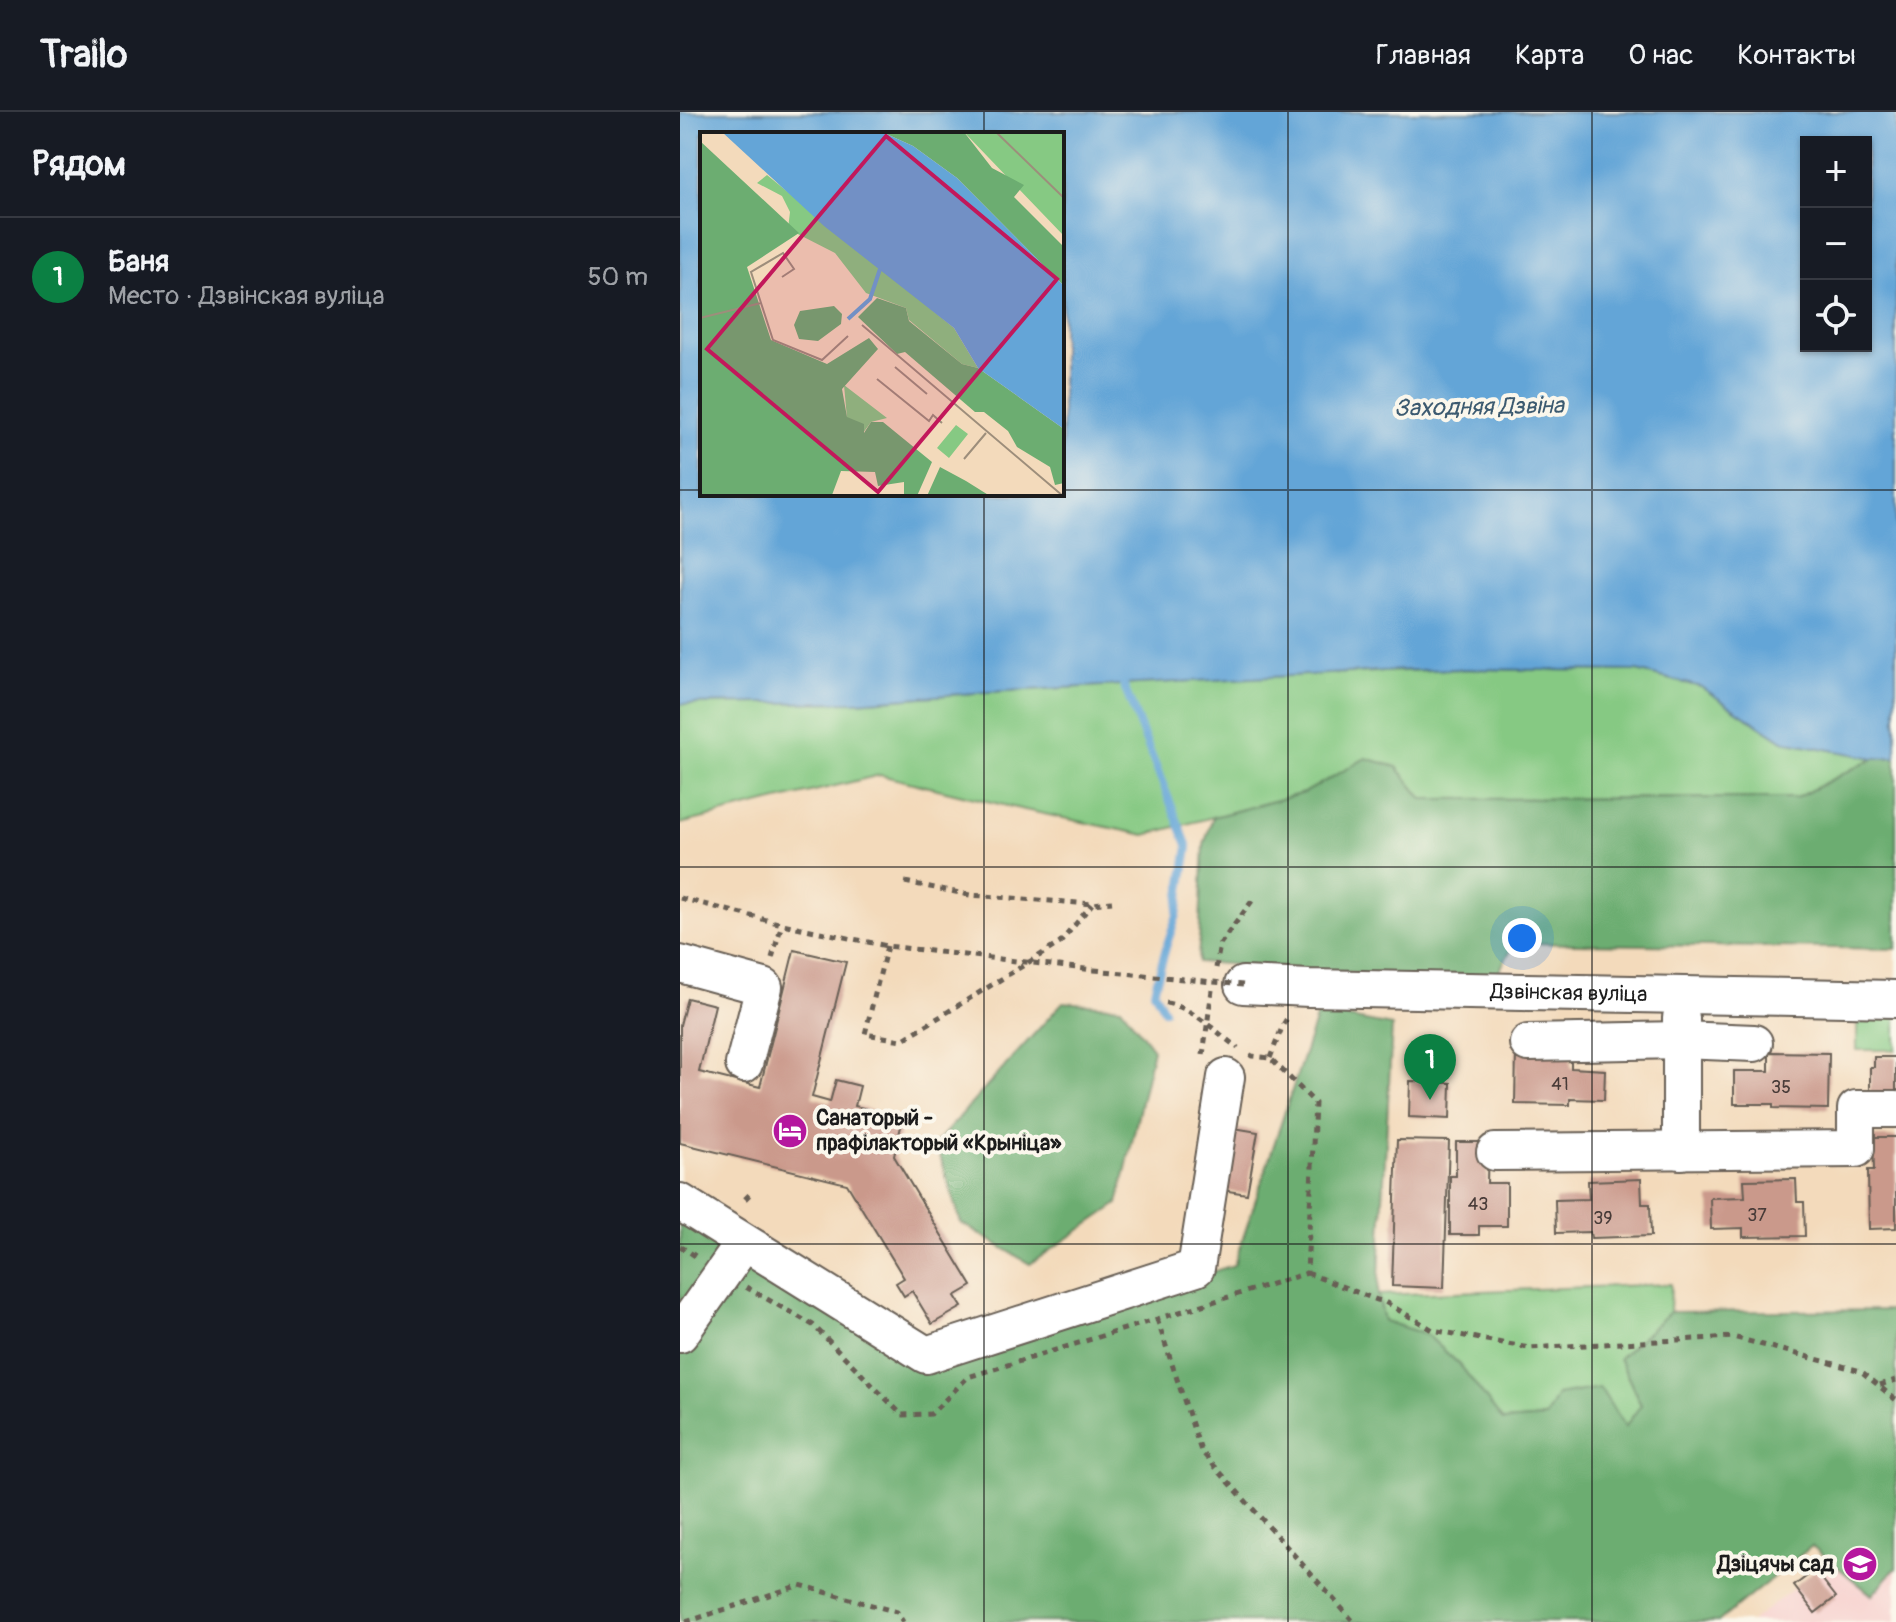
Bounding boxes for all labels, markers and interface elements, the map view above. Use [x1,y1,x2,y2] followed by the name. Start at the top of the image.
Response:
[40,31,127,79] text: Trailo
[1376,38,1471,73] text: Главная
[1515,38,1584,73] text: Карта
[1628,38,1693,73] text: О нас
[1737,38,1856,73] text: Контакты
[700,132,1064,496] inset map
[1800,136,1872,352] map controls
[1800,136,1872,208] button: +
[32,143,126,186] text: Рядом
[1800,208,1872,280] button: −
[108,243,169,280] text: Баня
[53,261,63,293] text: 1
[587,261,648,293] text: 50 m
[108,280,385,312] text: Место · Дзвінская вуліца
[1800,280,1872,352] button: locate
[1394,391,1566,423] water label: Заходняя Дзвіна
[1502,918,1542,958] your location
[1489,977,1648,1008] street label: Дзвінская вуліца
[1404,1034,1456,1100] pin: 1
[1551,1073,1569,1096] house number: 41
[1771,1076,1791,1099] house number: 35
[816,1104,1062,1157] place label: Санаторый - прафілакторый «Крыніца»
[771,1112,809,1150] hotel icon: Санаторый - прафілакторый «Крыніца»
[1468,1193,1488,1216] house number: 43
[1747,1204,1767,1227] house number: 37
[1593,1207,1613,1230] house number: 39
[1841,1545,1879,1583] school or university icon: Дзіцячы сад
[1716,1550,1835,1578] place label: Дзіцячы сад

